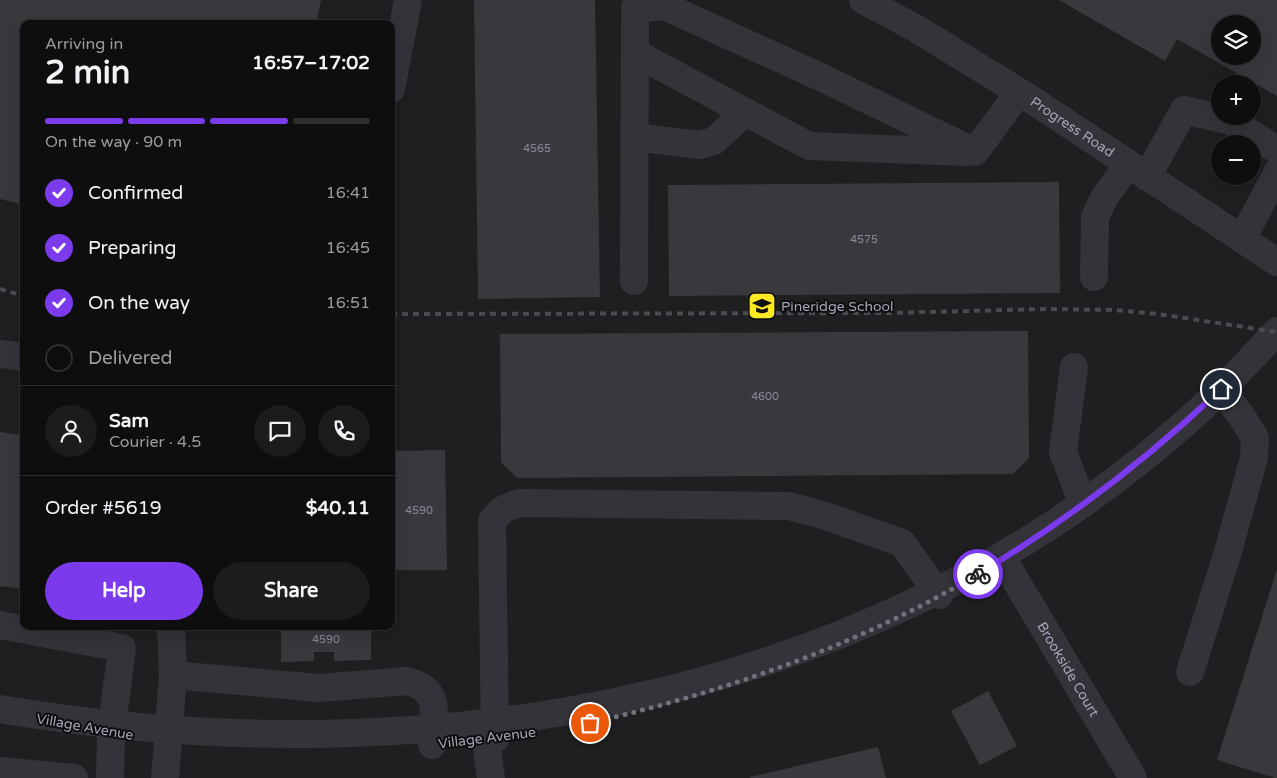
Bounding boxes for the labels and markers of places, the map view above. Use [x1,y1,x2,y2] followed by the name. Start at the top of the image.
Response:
[747,291,777,321] school or university icon: Pineridge School
[781,298,893,315] place label: Pineridge School
[1200,368,1242,410] pin
[569,702,611,744] pin

